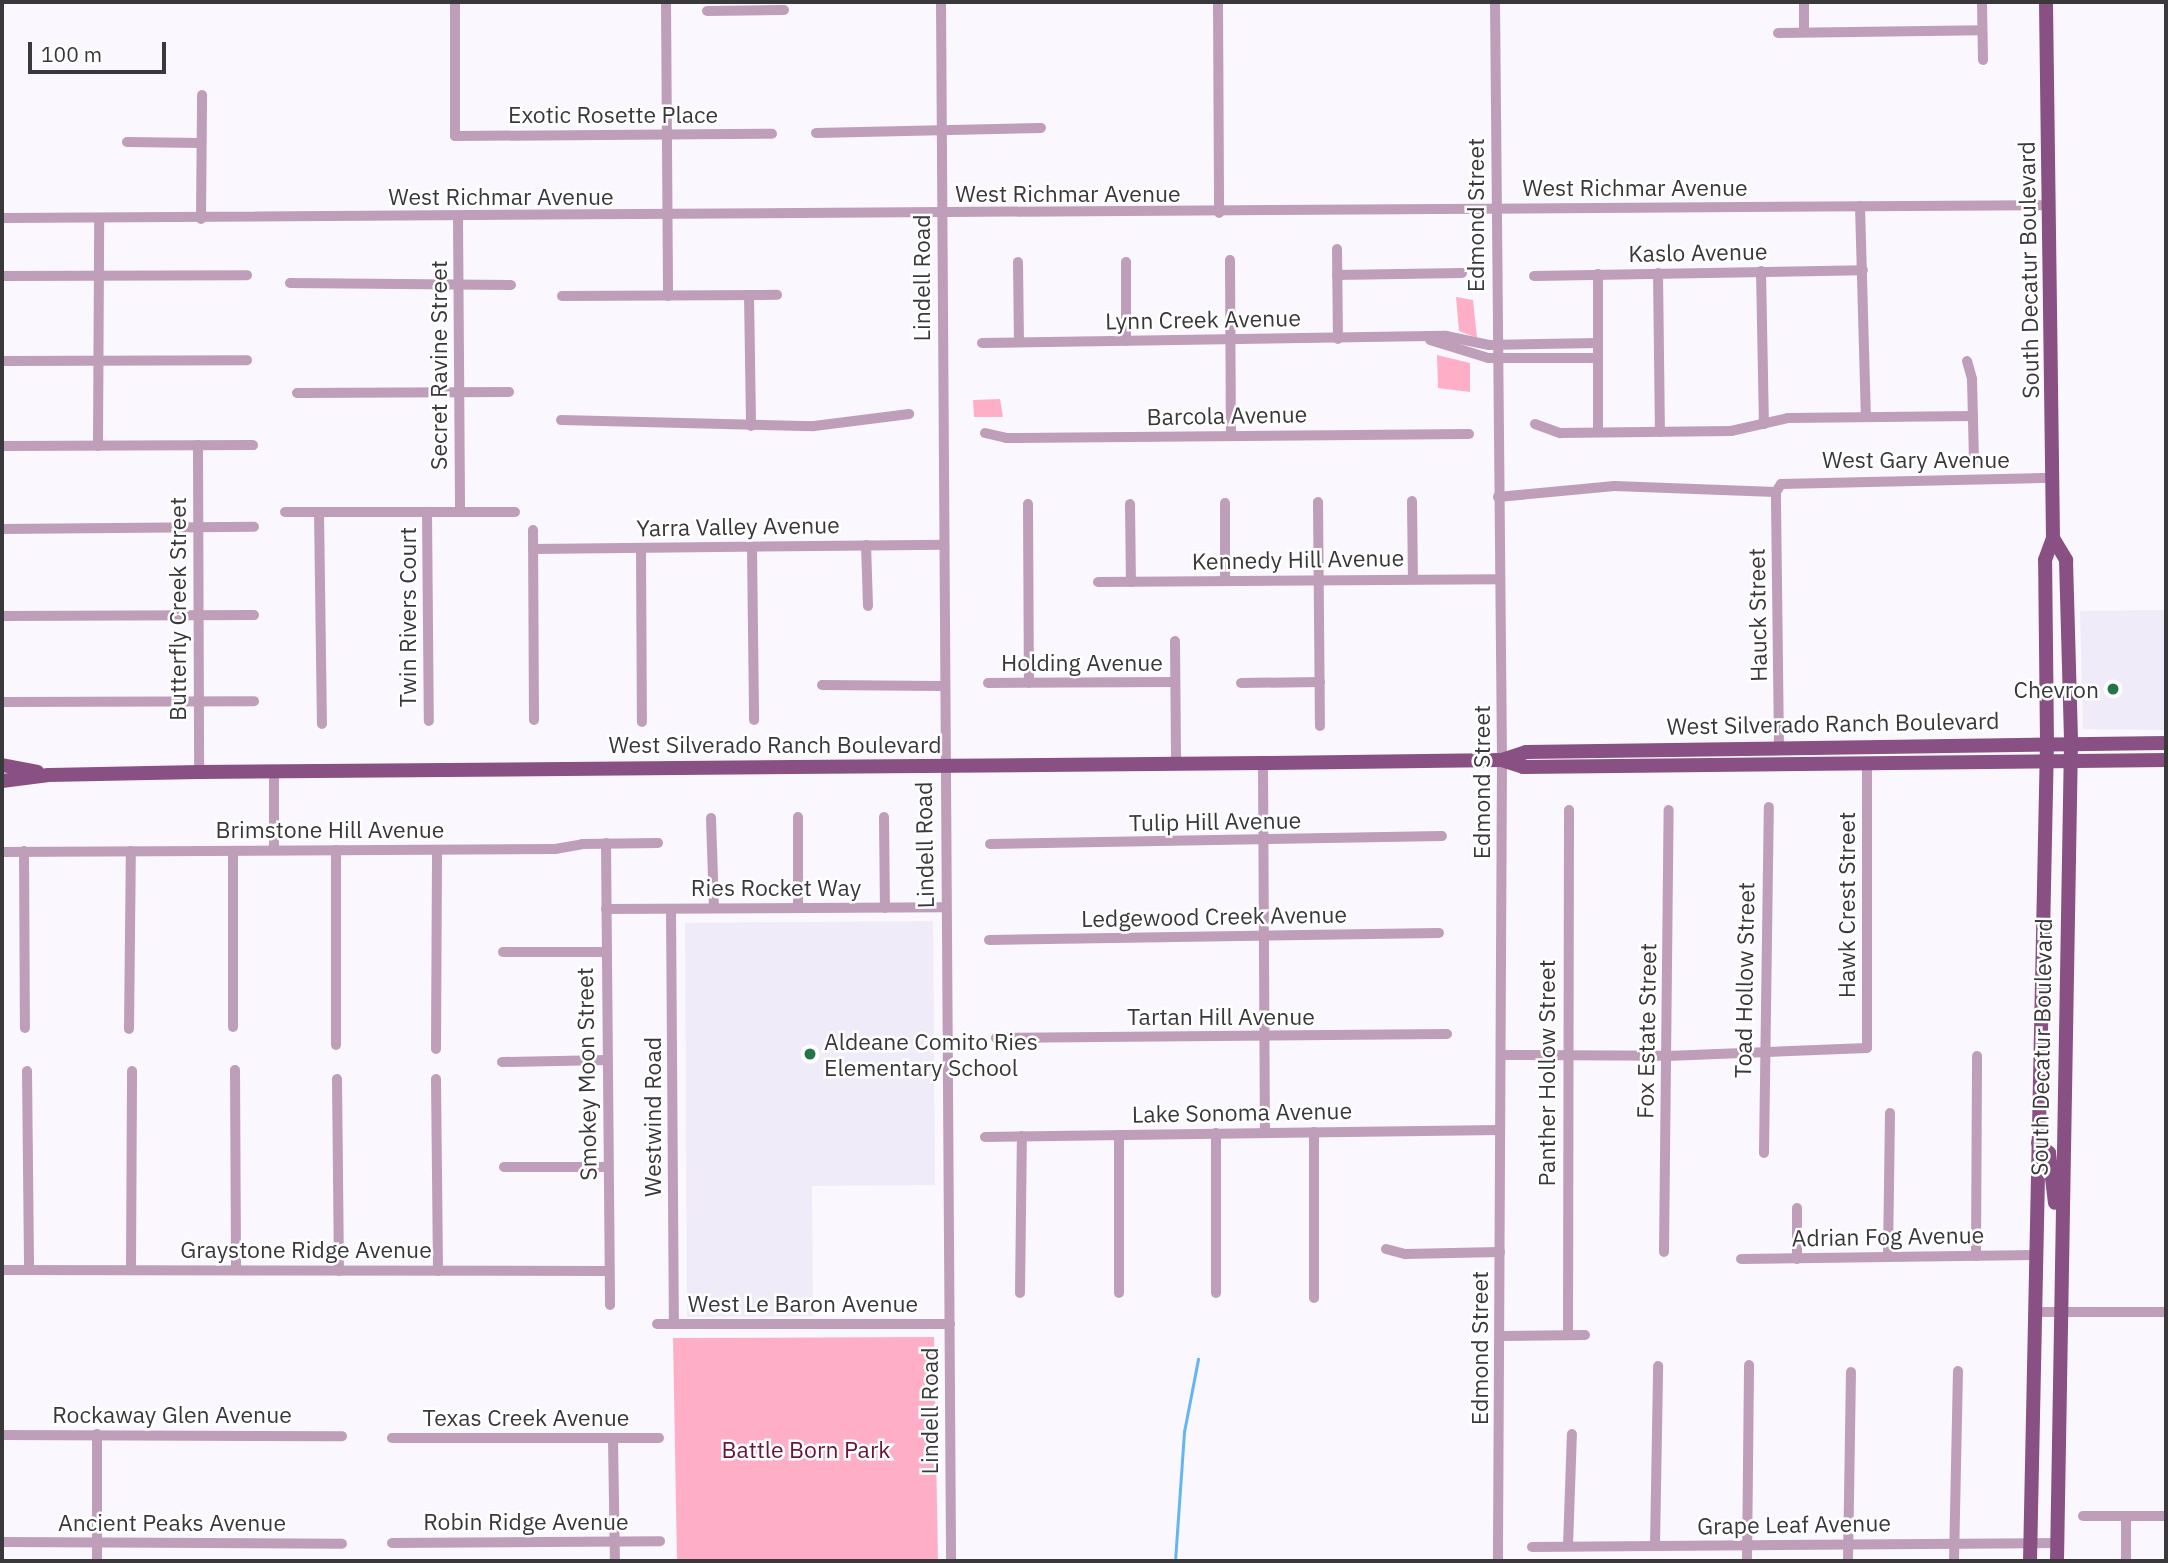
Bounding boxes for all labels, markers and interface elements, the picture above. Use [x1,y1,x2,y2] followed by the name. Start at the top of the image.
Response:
[32,28,170,72] scale bar
[41,40,102,68] text: 100 m
[508,100,718,128] street label: Exotic Rosette Place
[1461,138,1489,292] street label: Edmond Street
[2012,141,2044,399] street label: South Decatur Boulevard
[1522,173,1748,201] street label: West Richmar Avenue
[955,179,1181,207] street label: West Richmar Avenue
[388,182,614,210] street label: West Richmar Avenue
[907,214,935,342] street label: Lindell Road
[1628,237,1768,267] street label: Kaslo Avenue
[424,260,452,470] street label: Secret Ravine Street
[1105,303,1301,335] street label: Lynn Creek Avenue
[1146,400,1308,430] street label: Barcola Avenue
[1822,445,2010,473] street label: West Gary Avenue
[163,497,191,721] street label: Butterfly Creek Street
[636,510,840,542] street label: Yarra Valley Avenue
[393,527,421,707] street label: Twin Rivers Court
[1192,543,1404,575] street label: Kennedy Hill Avenue
[1742,548,1772,682] street label: Hauck Street
[1001,648,1163,676] street label: Holding Avenue
[2014,675,2099,703] place label: Chevron
[2105,681,2121,697] marker: Chevron
[1467,705,1495,859] street label: Edmond Street
[1666,706,2000,740] street label: West Silverado Ranch Boulevard
[608,730,942,758] street label: West Silverado Ranch Boulevard
[909,781,939,909] street label: Lindell Road
[1129,806,1301,836] street label: Tulip Hill Avenue
[1832,812,1860,998] street label: Hawk Crest Street
[216,815,444,843] street label: Brimstone Hill Avenue
[691,873,861,901] street label: Ries Rocket Way
[1728,882,1760,1078] street label: Toad Hollow Street
[1081,900,1347,932] street label: Ledgewood Creek Avenue
[2025,918,2057,1176] street label: South Decatur Boulevard
[1631,943,1661,1119] street label: Fox Estate Street
[1532,959,1560,1187] street label: Panther Hollow Street
[570,967,602,1181] street label: Smokey Moon Street
[1127,1002,1315,1030] street label: Tartan Hill Avenue
[824,1027,1038,1081] place label: Aldeane Comito Ries Elementary School
[638,1037,666,1197] street label: Westwind Road
[802,1046,818,1062] marker: Aldeane Comito Ries Elementary School
[1132,1096,1352,1128] street label: Lake Sonoma Avenue
[1791,1221,1985,1251] street label: Adrian Fog Avenue
[180,1235,432,1263] street label: Graystone Ridge Avenue
[1465,1271,1493,1425] street label: Edmond Street
[688,1289,918,1317] street label: West Le Baron Avenue
[915,1347,943,1475] street label: Lindell Road
[52,1400,292,1428] street label: Rockaway Glen Avenue
[423,1403,629,1431] street label: Texas Creek Avenue
[722,1435,890,1463] park label: Battle Born Park
[423,1507,629,1535] street label: Robin Ridge Avenue
[58,1508,286,1536] street label: Ancient Peaks Avenue
[1697,1509,1891,1539] street label: Grape Leaf Avenue

